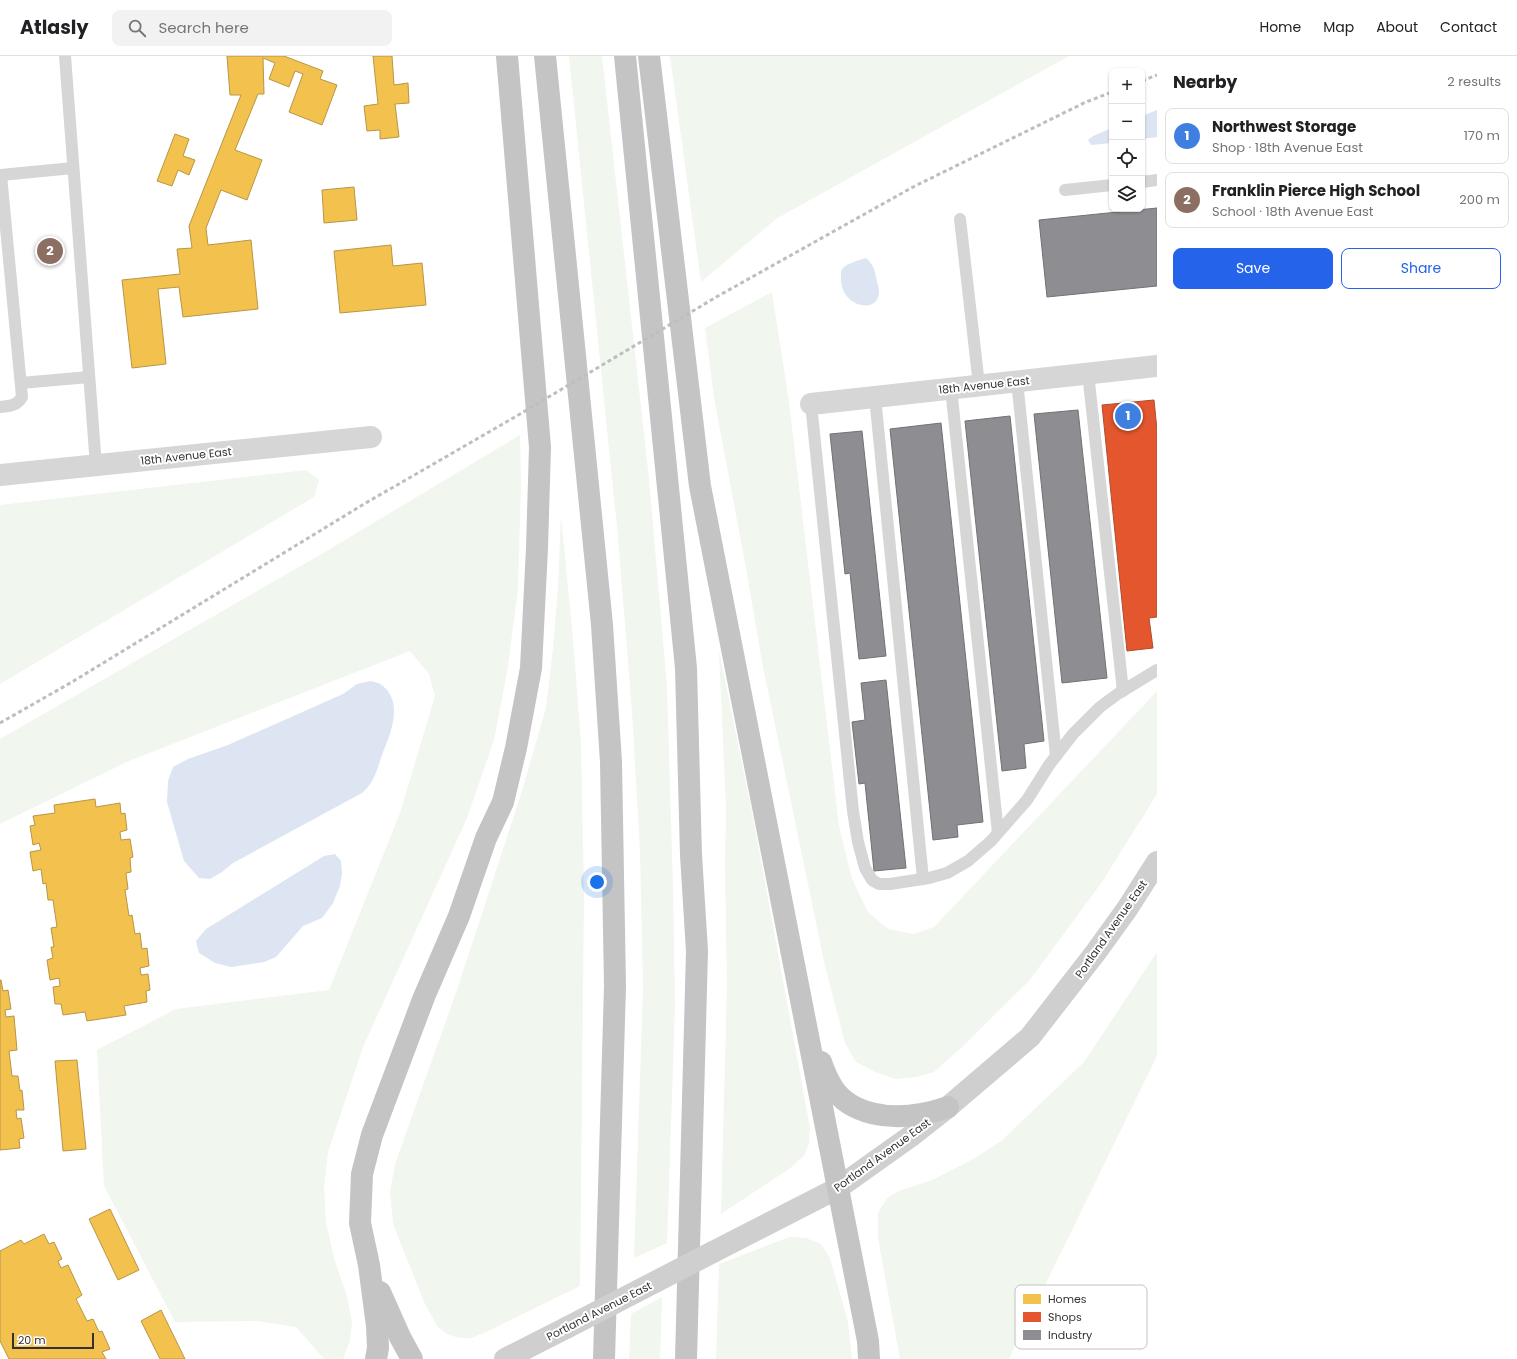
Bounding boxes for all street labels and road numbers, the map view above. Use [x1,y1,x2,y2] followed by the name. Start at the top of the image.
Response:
[938,372,1030,398] street label: 18th Avenue East
[140,443,232,469] street label: 18th Avenue East
[1071,877,1151,981] street label: Portland Avenue East
[830,1114,934,1196] street label: Portland Avenue East
[544,1278,654,1344] street label: Portland Avenue East

